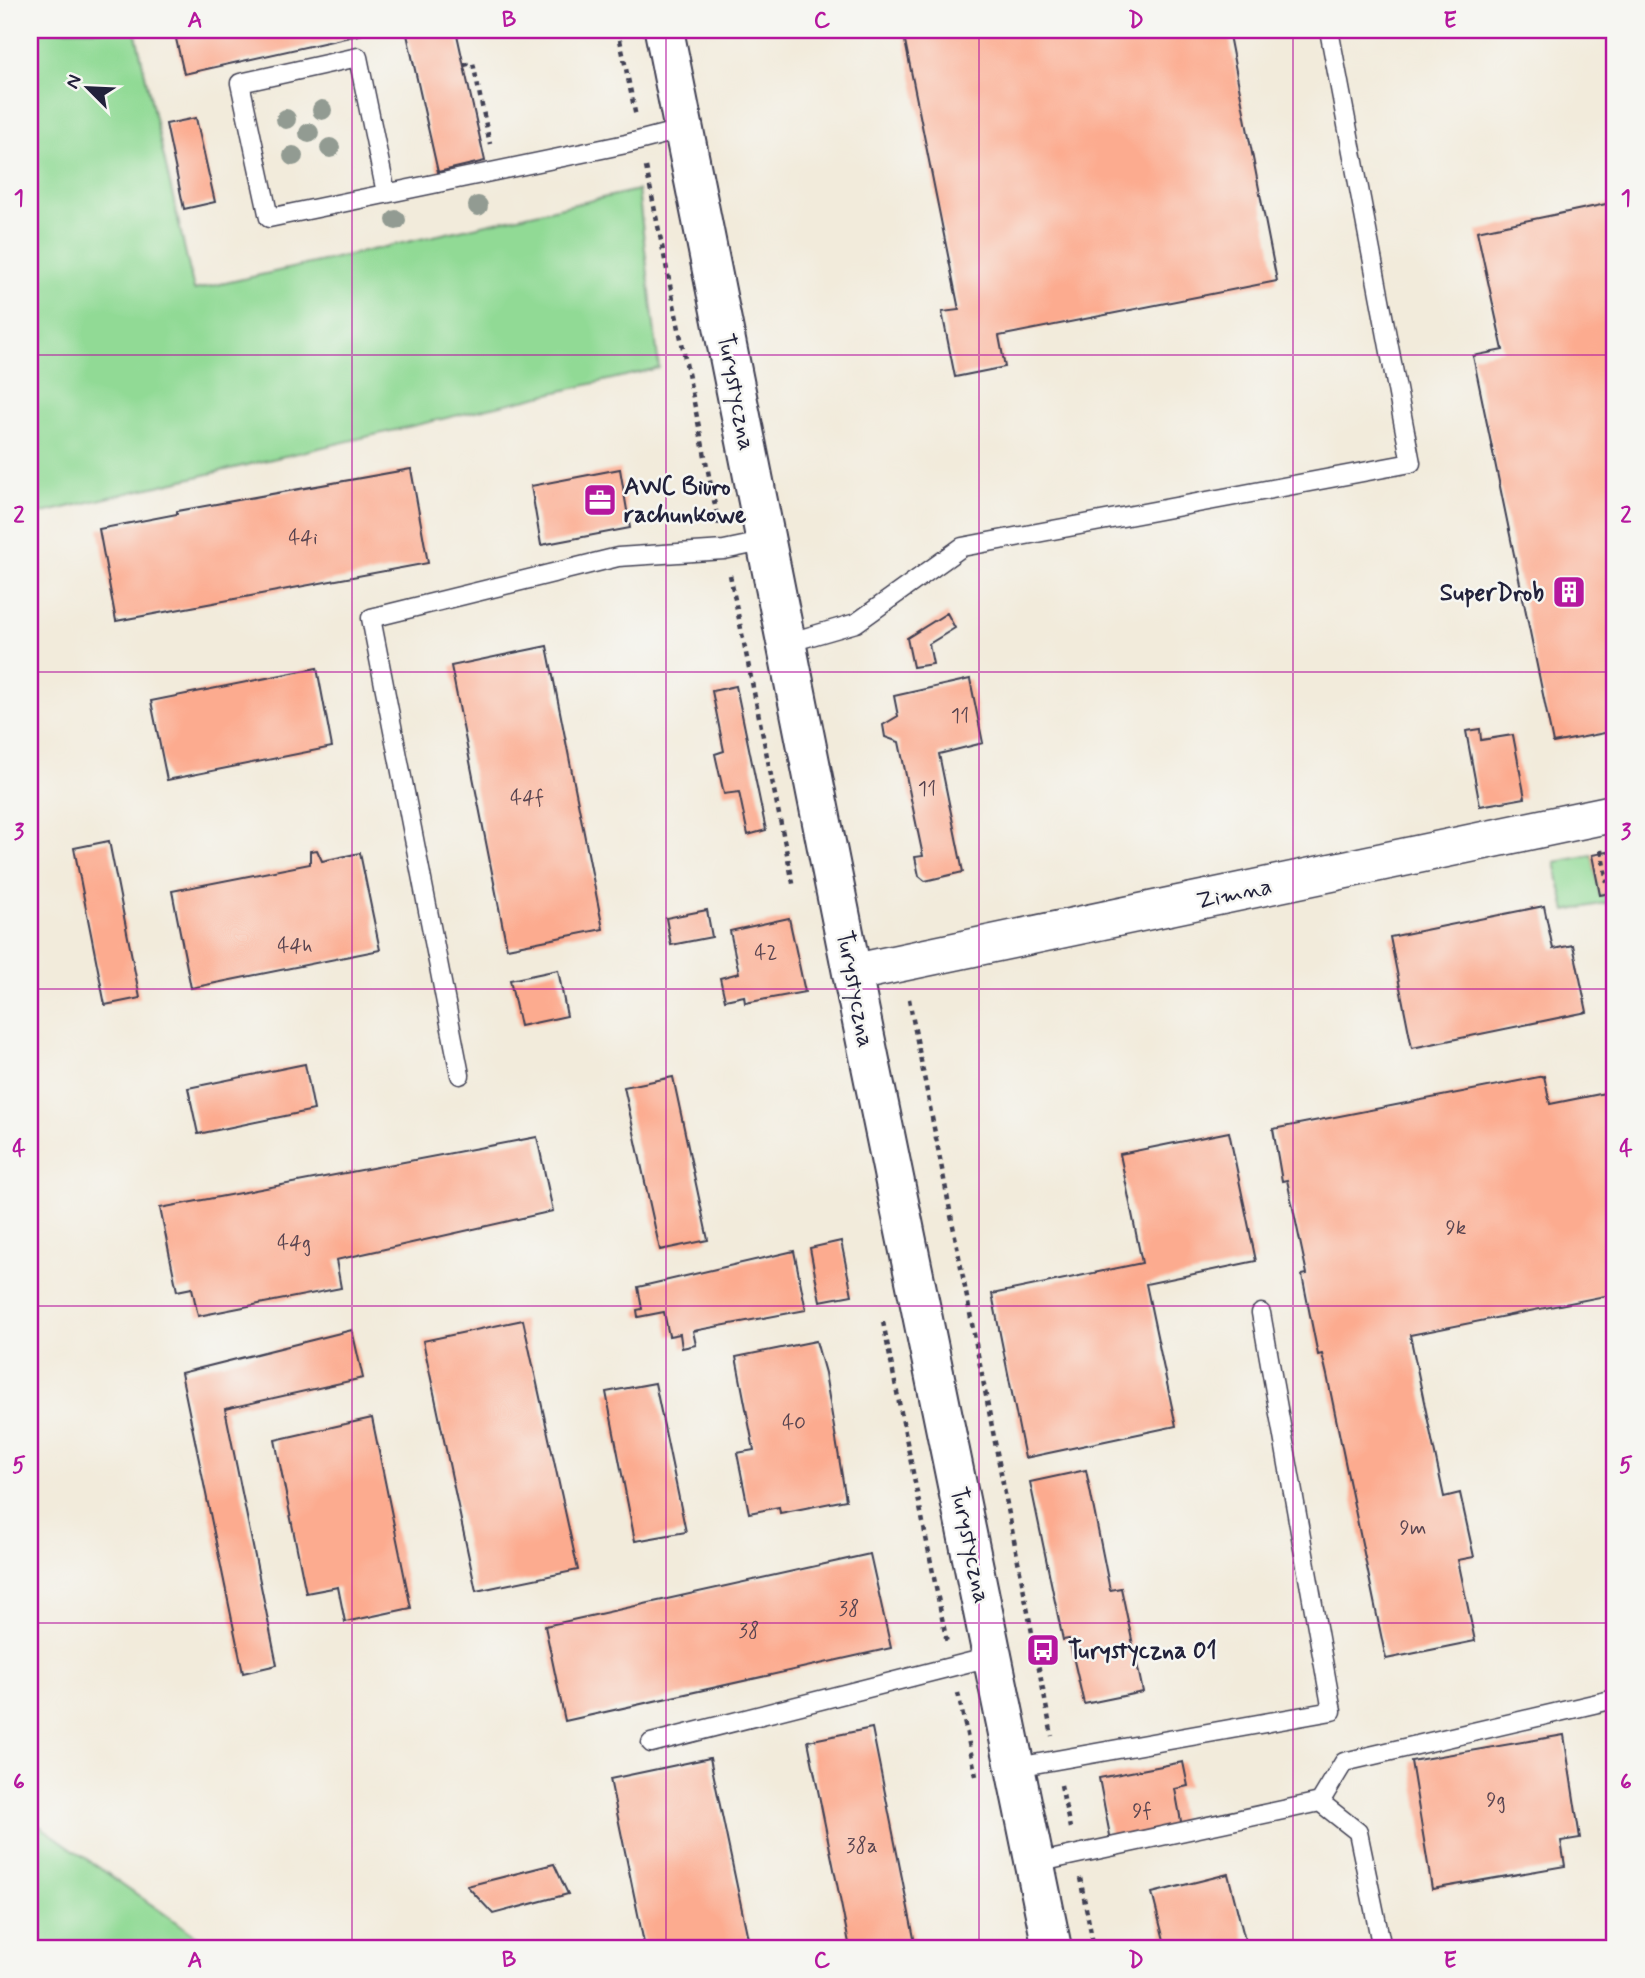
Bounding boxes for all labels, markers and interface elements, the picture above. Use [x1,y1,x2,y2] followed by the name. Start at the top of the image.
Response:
[187,6,203,36] text: A
[502,6,517,36] text: B
[814,6,831,36] text: C
[1128,6,1144,36] text: D
[1443,6,1457,36] text: E
[52,52,122,122] north arrow
[60,71,88,93] text: N
[14,184,24,214] text: 1
[1621,184,1631,214] text: 1
[709,331,762,453] street label: Turystyczna
[624,472,747,531] place label: AWC Biuro rachunkowe
[581,481,619,519] office icon: AWC Biuro rachunkowe
[13,501,25,531] text: 2
[1620,501,1632,531] text: 2
[288,524,318,552] house number: 44i
[1550,573,1588,611] building icon: SuperDrob
[1440,578,1544,609] place label: SuperDrob
[951,702,969,730] house number: 11
[918,775,936,803] house number: 11
[510,784,544,812] house number: 44f
[14,818,25,848] text: 3
[1621,818,1632,848] text: 3
[1194,871,1275,918] street label: Zimna
[828,928,881,1050] street label: Turystyczna
[277,932,313,960] house number: 44h
[754,939,778,967] house number: 42
[12,1134,26,1164] text: 4
[1619,1134,1633,1164] text: 4
[1446,1214,1467,1242] house number: 9k
[277,1229,311,1257] house number: 44g
[782,1409,806,1437] house number: 40
[12,1451,26,1481] text: 5
[1619,1451,1633,1481] text: 5
[942,1484,997,1607] street label: Turystyczna
[1399,1514,1427,1542] house number: 9m
[839,1595,860,1623] house number: 38
[739,1617,760,1645] house number: 38
[1024,1631,1062,1669] bus stop icon: Turystyczna 01
[1068,1636,1217,1667] place label: Turystyczna 01
[13,1768,25,1798] text: 6
[1620,1768,1632,1798] text: 6
[1486,1786,1506,1814] house number: 9g
[1132,1797,1152,1825] house number: 9f
[846,1832,878,1860] house number: 38a
[187,1946,203,1976] text: A
[502,1946,517,1976] text: B
[814,1946,831,1976] text: C
[1128,1946,1144,1976] text: D
[1443,1946,1457,1976] text: E

